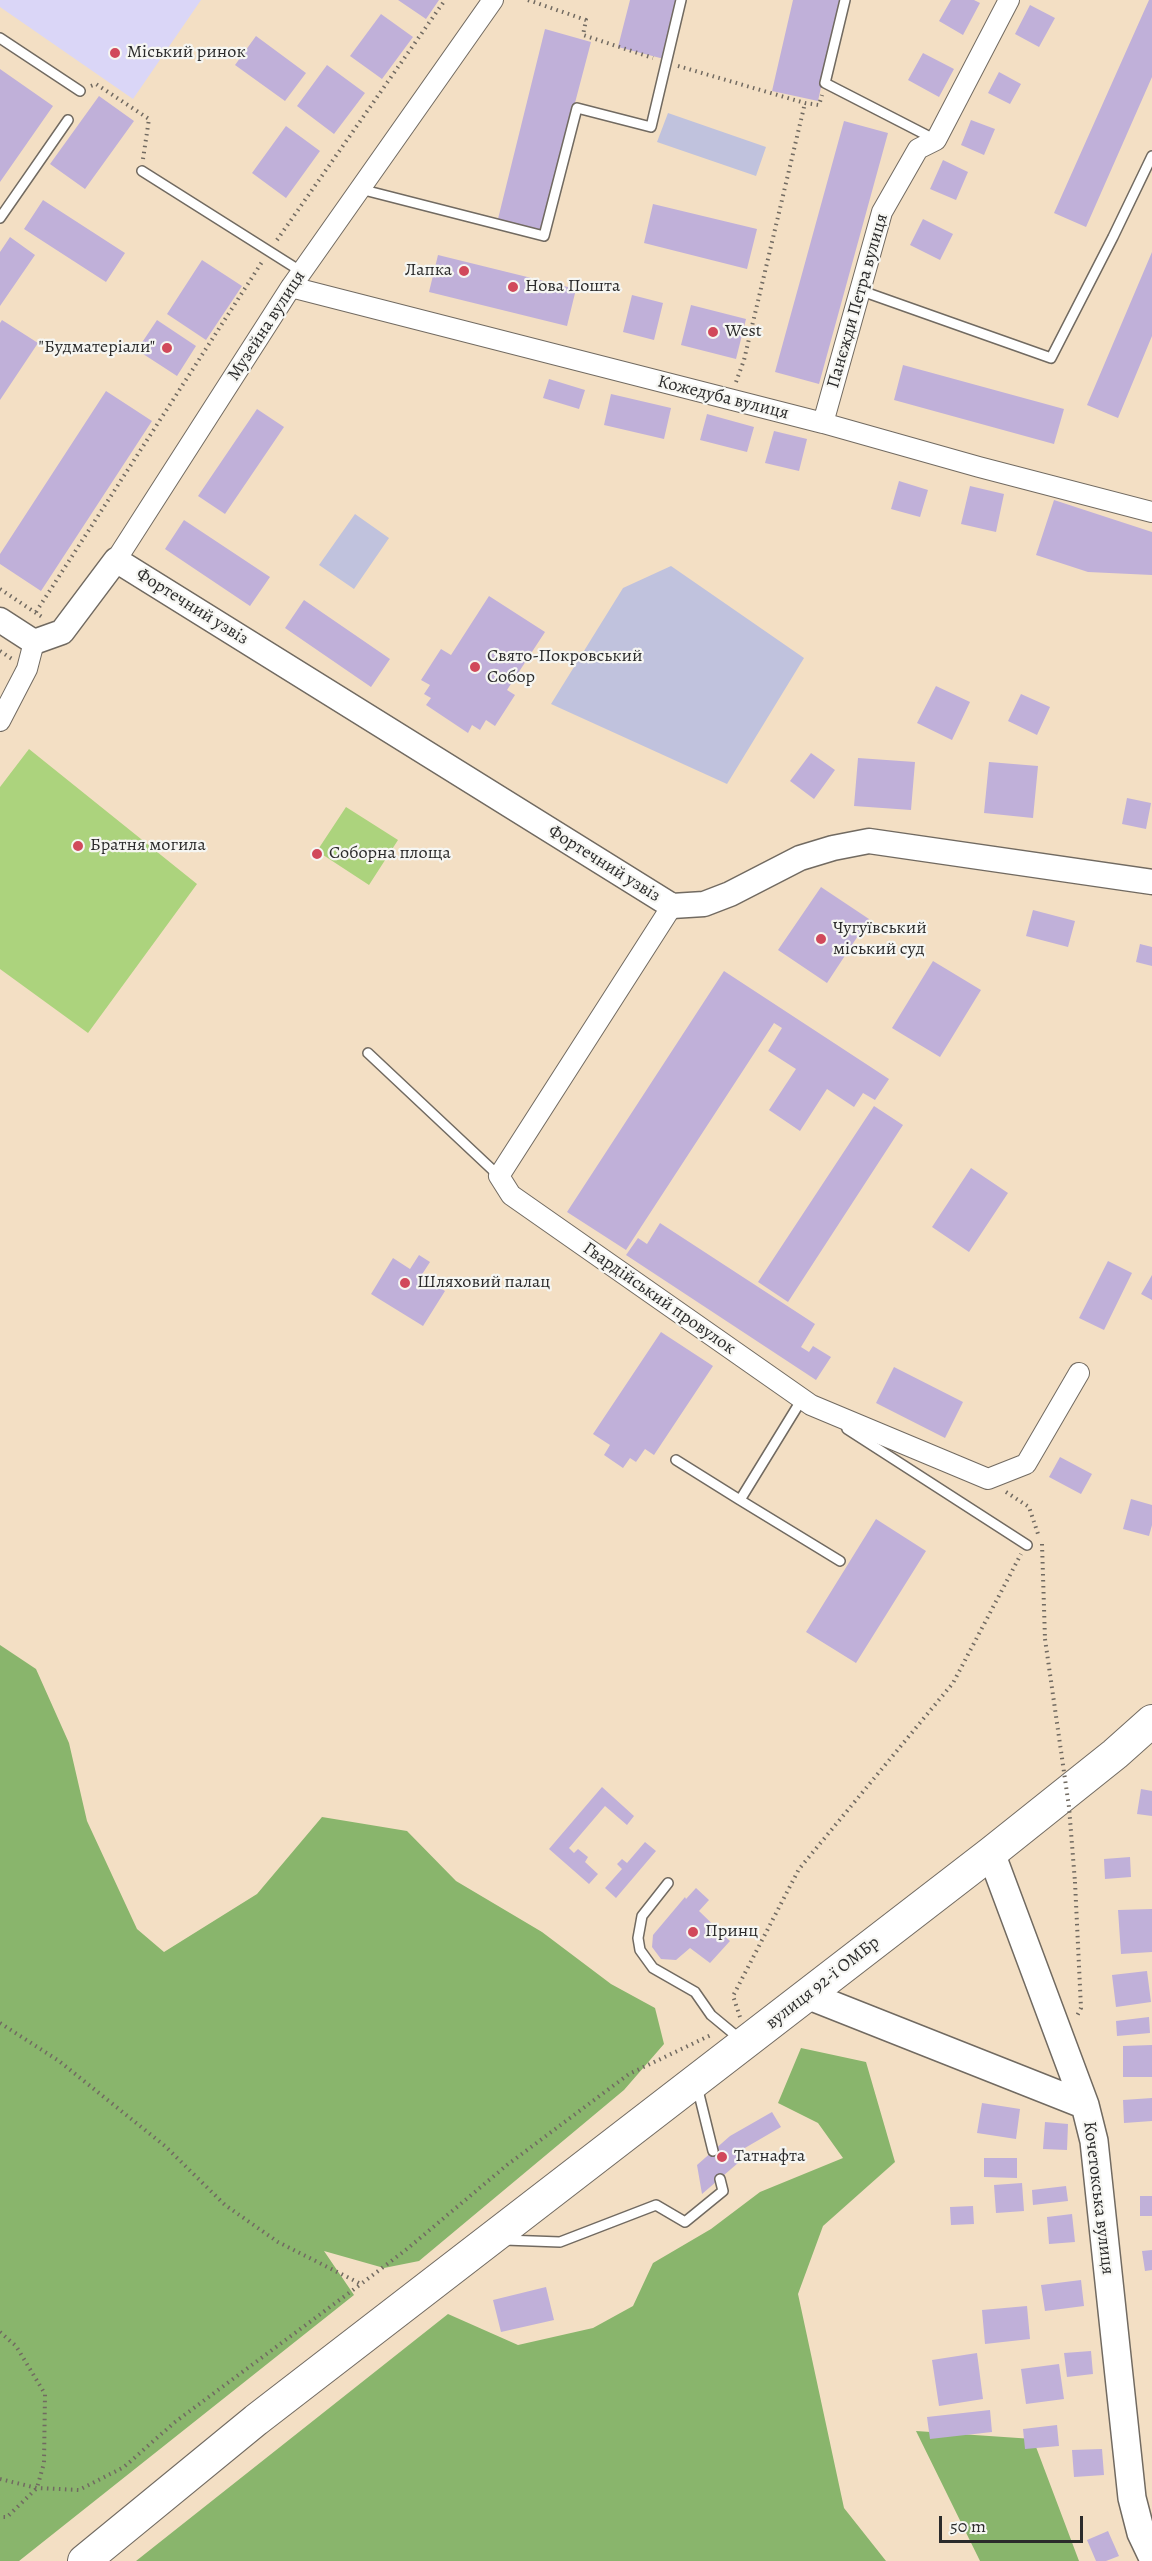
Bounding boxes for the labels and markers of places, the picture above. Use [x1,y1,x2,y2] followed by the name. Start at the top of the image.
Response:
[127,42,246,64] place label: Міський ринок
[108,46,122,60] marker: Міський ринок
[405,260,452,282] place label: Лапка
[457,264,471,278] marker: Лапка
[525,276,620,298] place label: Нова Пошта
[506,280,520,294] marker: Нова Пошта
[725,321,762,343] place label: West
[706,325,720,339] marker: West
[39,337,155,359] place label: "Будматеріали"
[160,341,174,355] marker: "Будматеріали"
[487,646,643,688] place label: Свято-Покровський Собор
[468,660,482,674] marker: Свято-Покровський Собор
[90,835,206,857] place label: Братня могила
[71,839,85,853] marker: Братня могила
[329,843,451,865] place label: Соборна площа
[310,847,324,861] marker: Соборна площа
[833,918,927,960] place label: Чугуївський міський суд
[814,932,828,946] marker: Чугуївський міський суд
[417,1272,550,1294] place label: Шляховий палац
[398,1276,412,1290] marker: Шляховий палац
[705,1921,758,1943] place label: Принц
[686,1925,700,1939] marker: Принц
[734,2146,805,2168] place label: Татнафта
[715,2150,729,2164] marker: Татнафта

